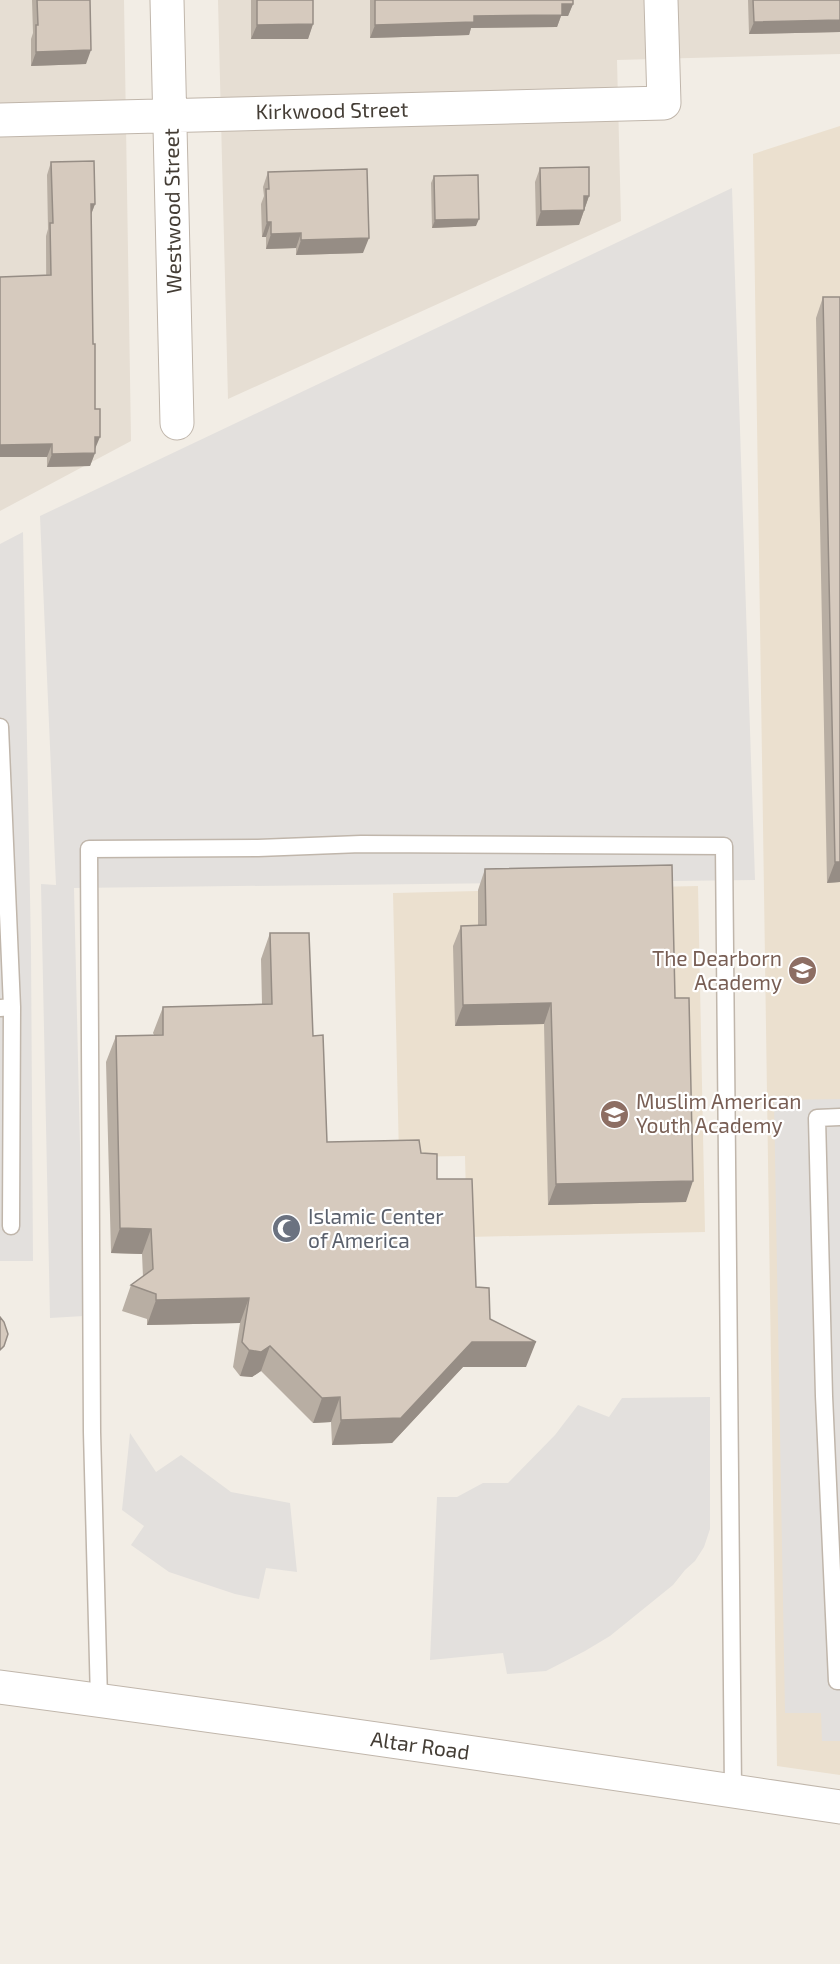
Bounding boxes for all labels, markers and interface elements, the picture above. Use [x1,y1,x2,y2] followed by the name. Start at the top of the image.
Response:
[255,96,409,123] street label: Kirkwood Street
[158,128,185,294] street label: Westwood Street
[652,945,782,994] place label: The Dearborn Academy
[787,955,819,987] school or university icon: The Dearborn Academy
[636,1088,801,1137] place label: Muslim American Youth Academy
[599,1098,631,1130] school or university icon: Muslim American Youth Academy
[308,1203,444,1252] place label: Islamic Center of America
[271,1213,303,1245] mosque icon: Islamic Center of America
[369,1725,471,1764] street label: Altar Road

